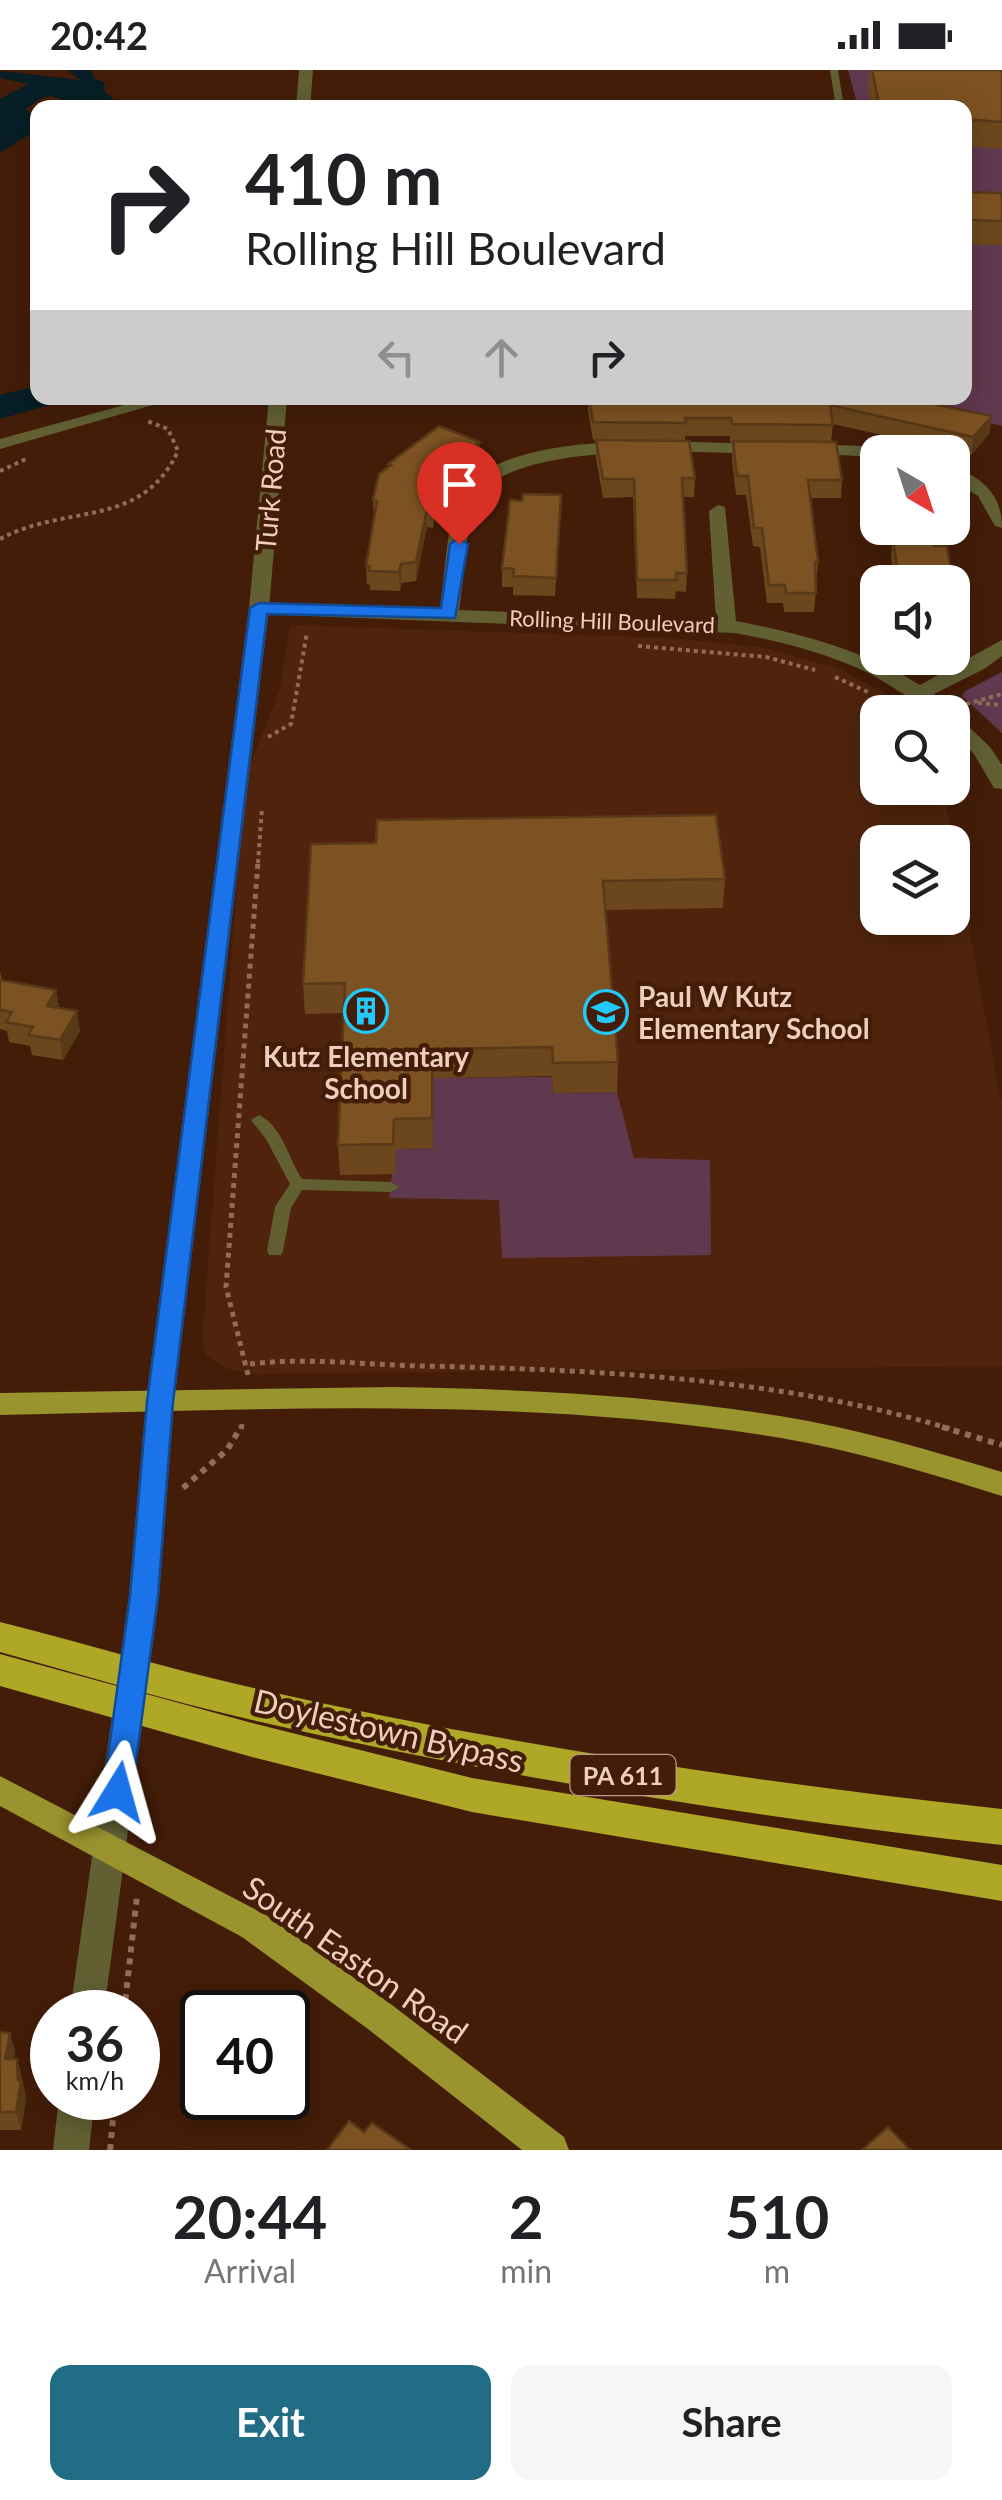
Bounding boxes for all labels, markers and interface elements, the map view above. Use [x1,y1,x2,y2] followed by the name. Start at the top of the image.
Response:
[50,12,148,58] text: 20:42
[245,136,442,220] text: 410 m
[80,140,210,270] icon: right
[245,221,666,275] text: Rolling Hill Boulevard
[369,330,424,385] icon: left
[474,330,529,385] icon: ahead
[579,330,634,385] icon: right
[248,427,292,553] street label: Turk Road
[860,435,970,545] north arrow
[860,435,970,935] map controls
[417,442,502,545] pin
[432,457,487,512] icon: arrive
[860,565,970,675] button: sound
[509,604,715,638] street label: Rolling Hill Boulevard
[860,695,970,805] button: search
[860,825,970,935] button: layers
[638,979,870,1045] place label: Paul W Kutz Elementary School
[343,988,389,1034] building icon: Kutz Elementary School
[583,989,629,1035] school or university icon: Paul W Kutz Elementary School
[263,1039,469,1105] place label: Kutz Elementary School
[250,1680,528,1780] street label: Doylestown Bypass
[66,1740,170,1844] position arrow
[570,1755,676,1795] road number: PA 611
[236,1867,476,2051] street label: South Easton Road
[180,1990,310,2120] speed limit sign: 40
[66,2013,124,2073] text: 36
[66,2065,124,2095] text: km/h
[173,2180,327,2252] text: 20:44
[509,2180,544,2252] text: 2
[725,2180,829,2252] text: 510
[204,2251,296,2290] text: Arrival
[500,2251,552,2290] text: min
[764,2251,790,2290] text: m
[50,2365,491,2480] button: Exit
[511,2365,952,2480] button: Share

